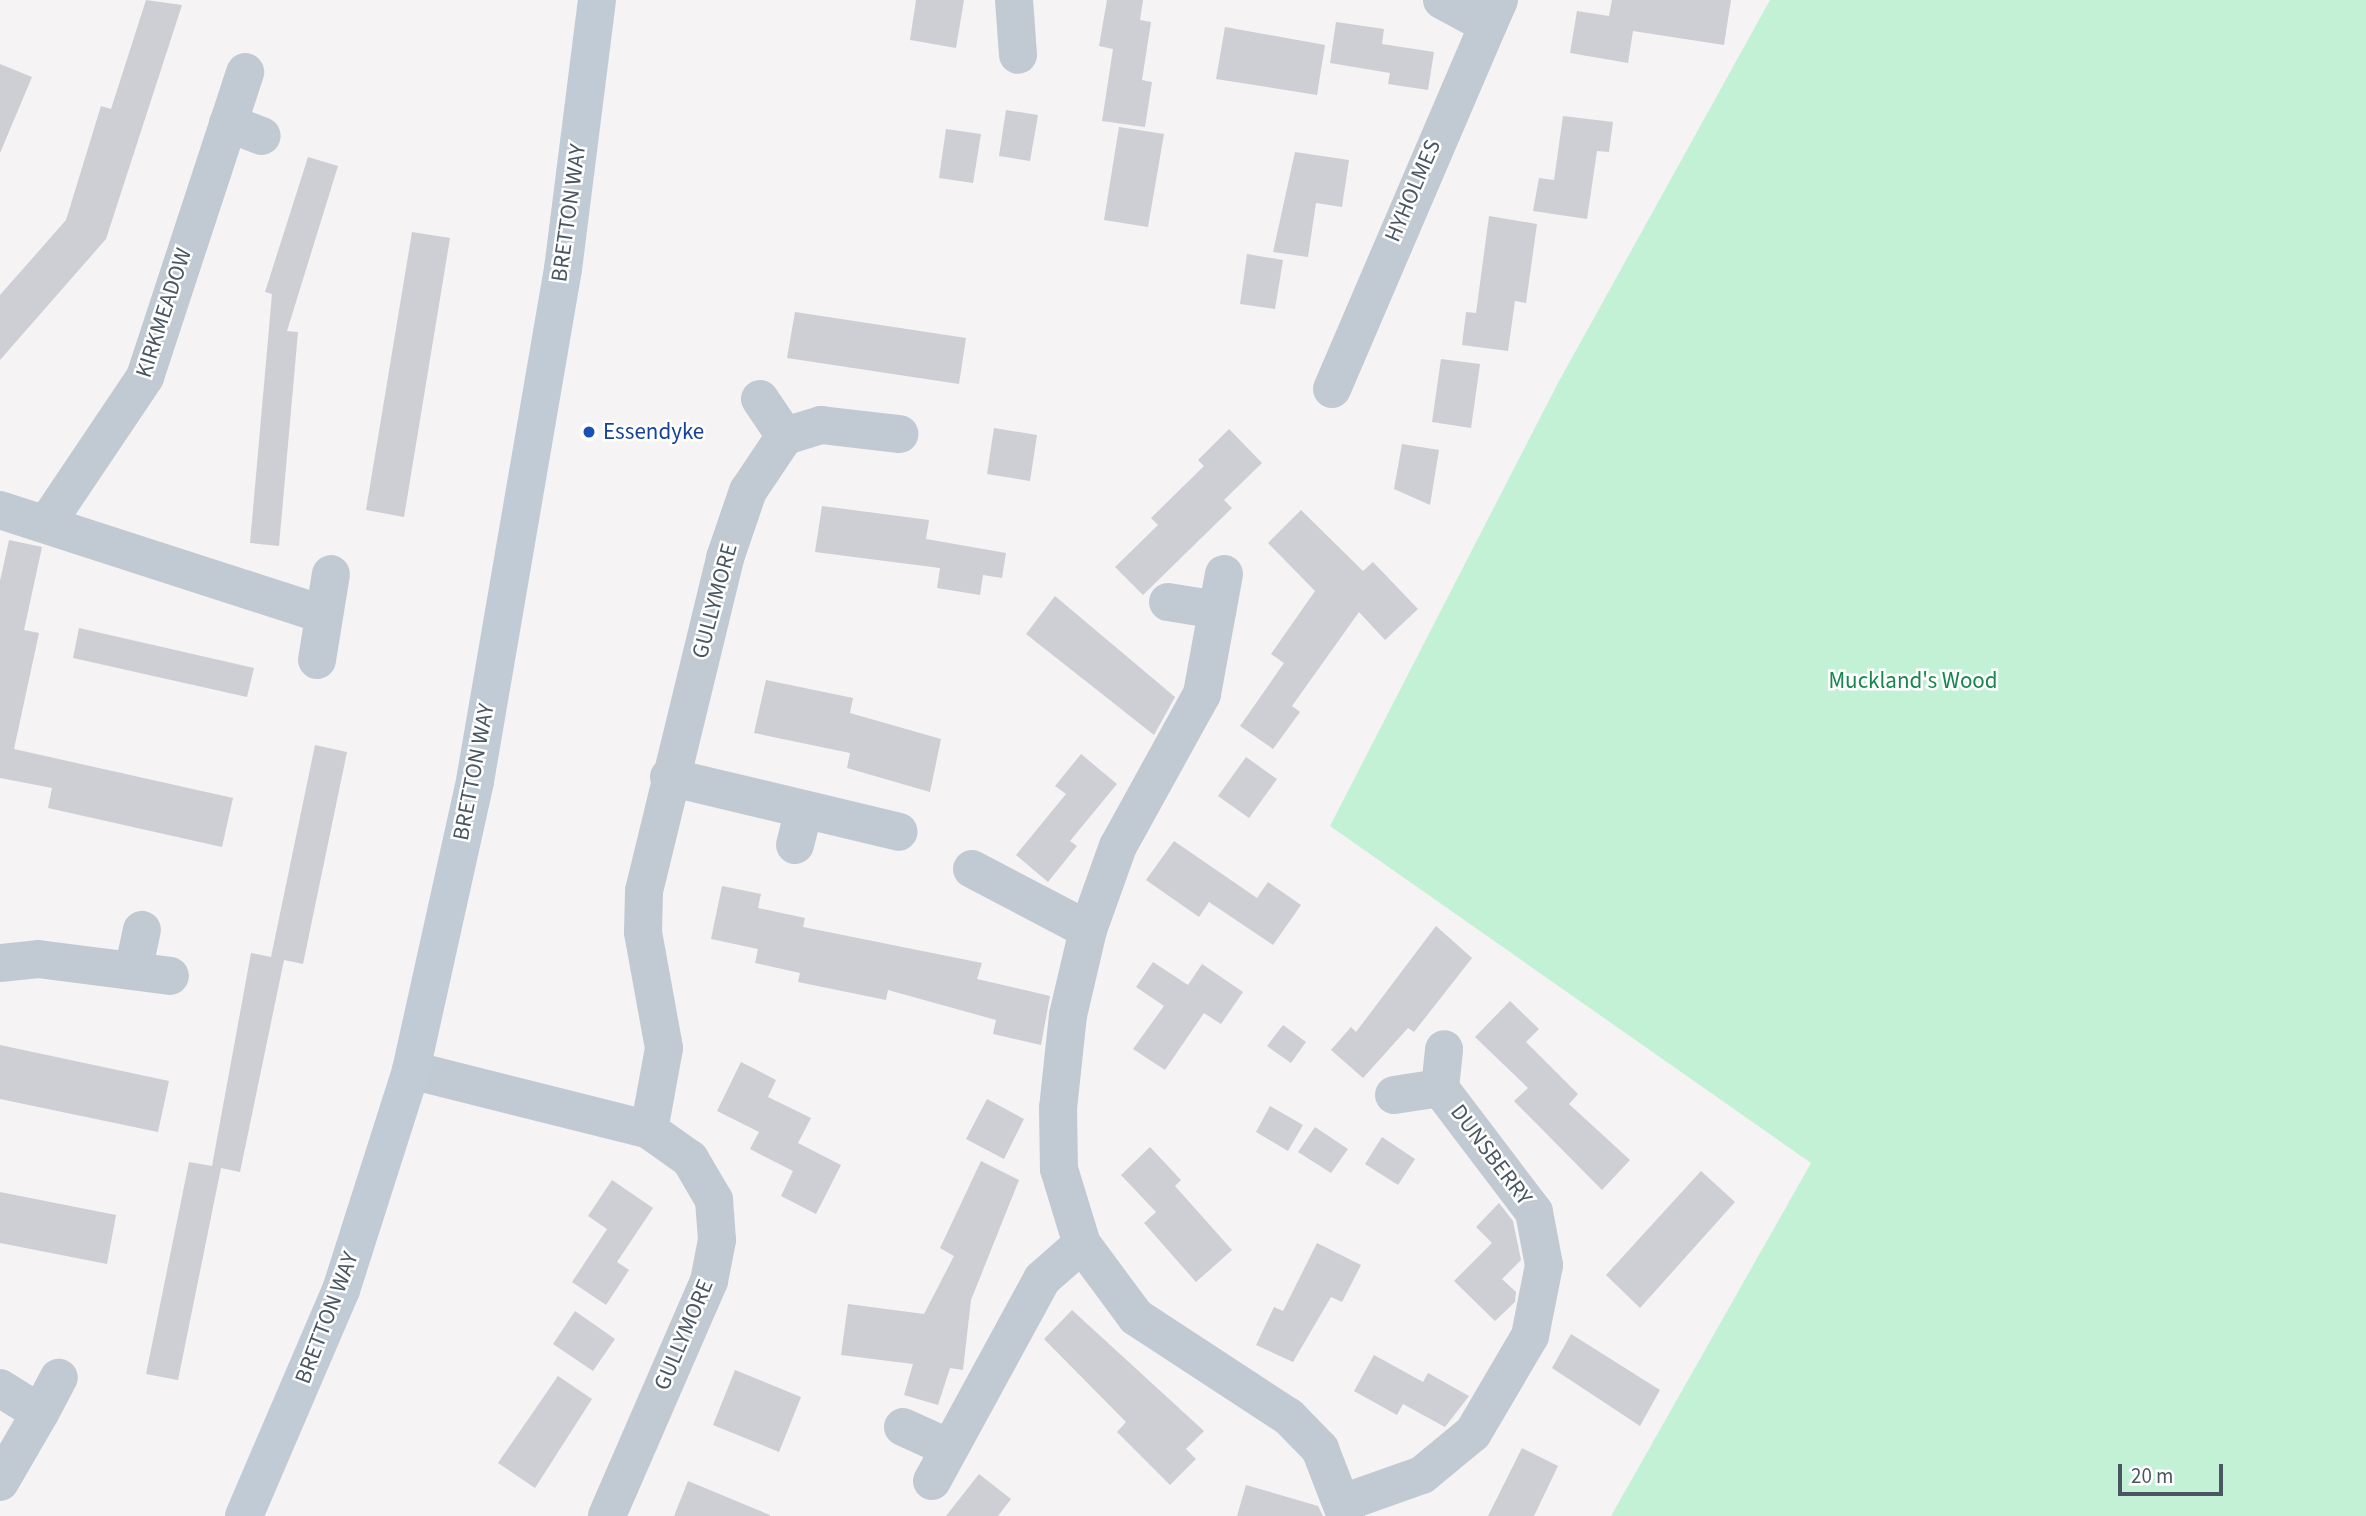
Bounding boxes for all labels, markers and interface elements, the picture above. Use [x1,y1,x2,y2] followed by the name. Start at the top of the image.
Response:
[1379,136,1447,246] street label: HYHOLMES
[546,142,592,284] street label: BRETTON WAY
[130,245,198,381] street label: KIRKMEADOW
[603,418,704,446] place label: Essendyke
[581,424,597,440] marker: Essendyke
[686,541,744,661] street label: GULLYMORE
[1828,667,1998,695] park label: Muckland's Wood
[447,701,501,843] street label: BRETTON WAY
[1444,1099,1538,1211] street label: DUNSBERRY
[289,1248,365,1388] street label: BRETTON WAY
[648,1275,720,1395] street label: GULLYMORE
[2121,1450,2226,1494] scale bar
[2131,1461,2173,1491] text: 20 m

